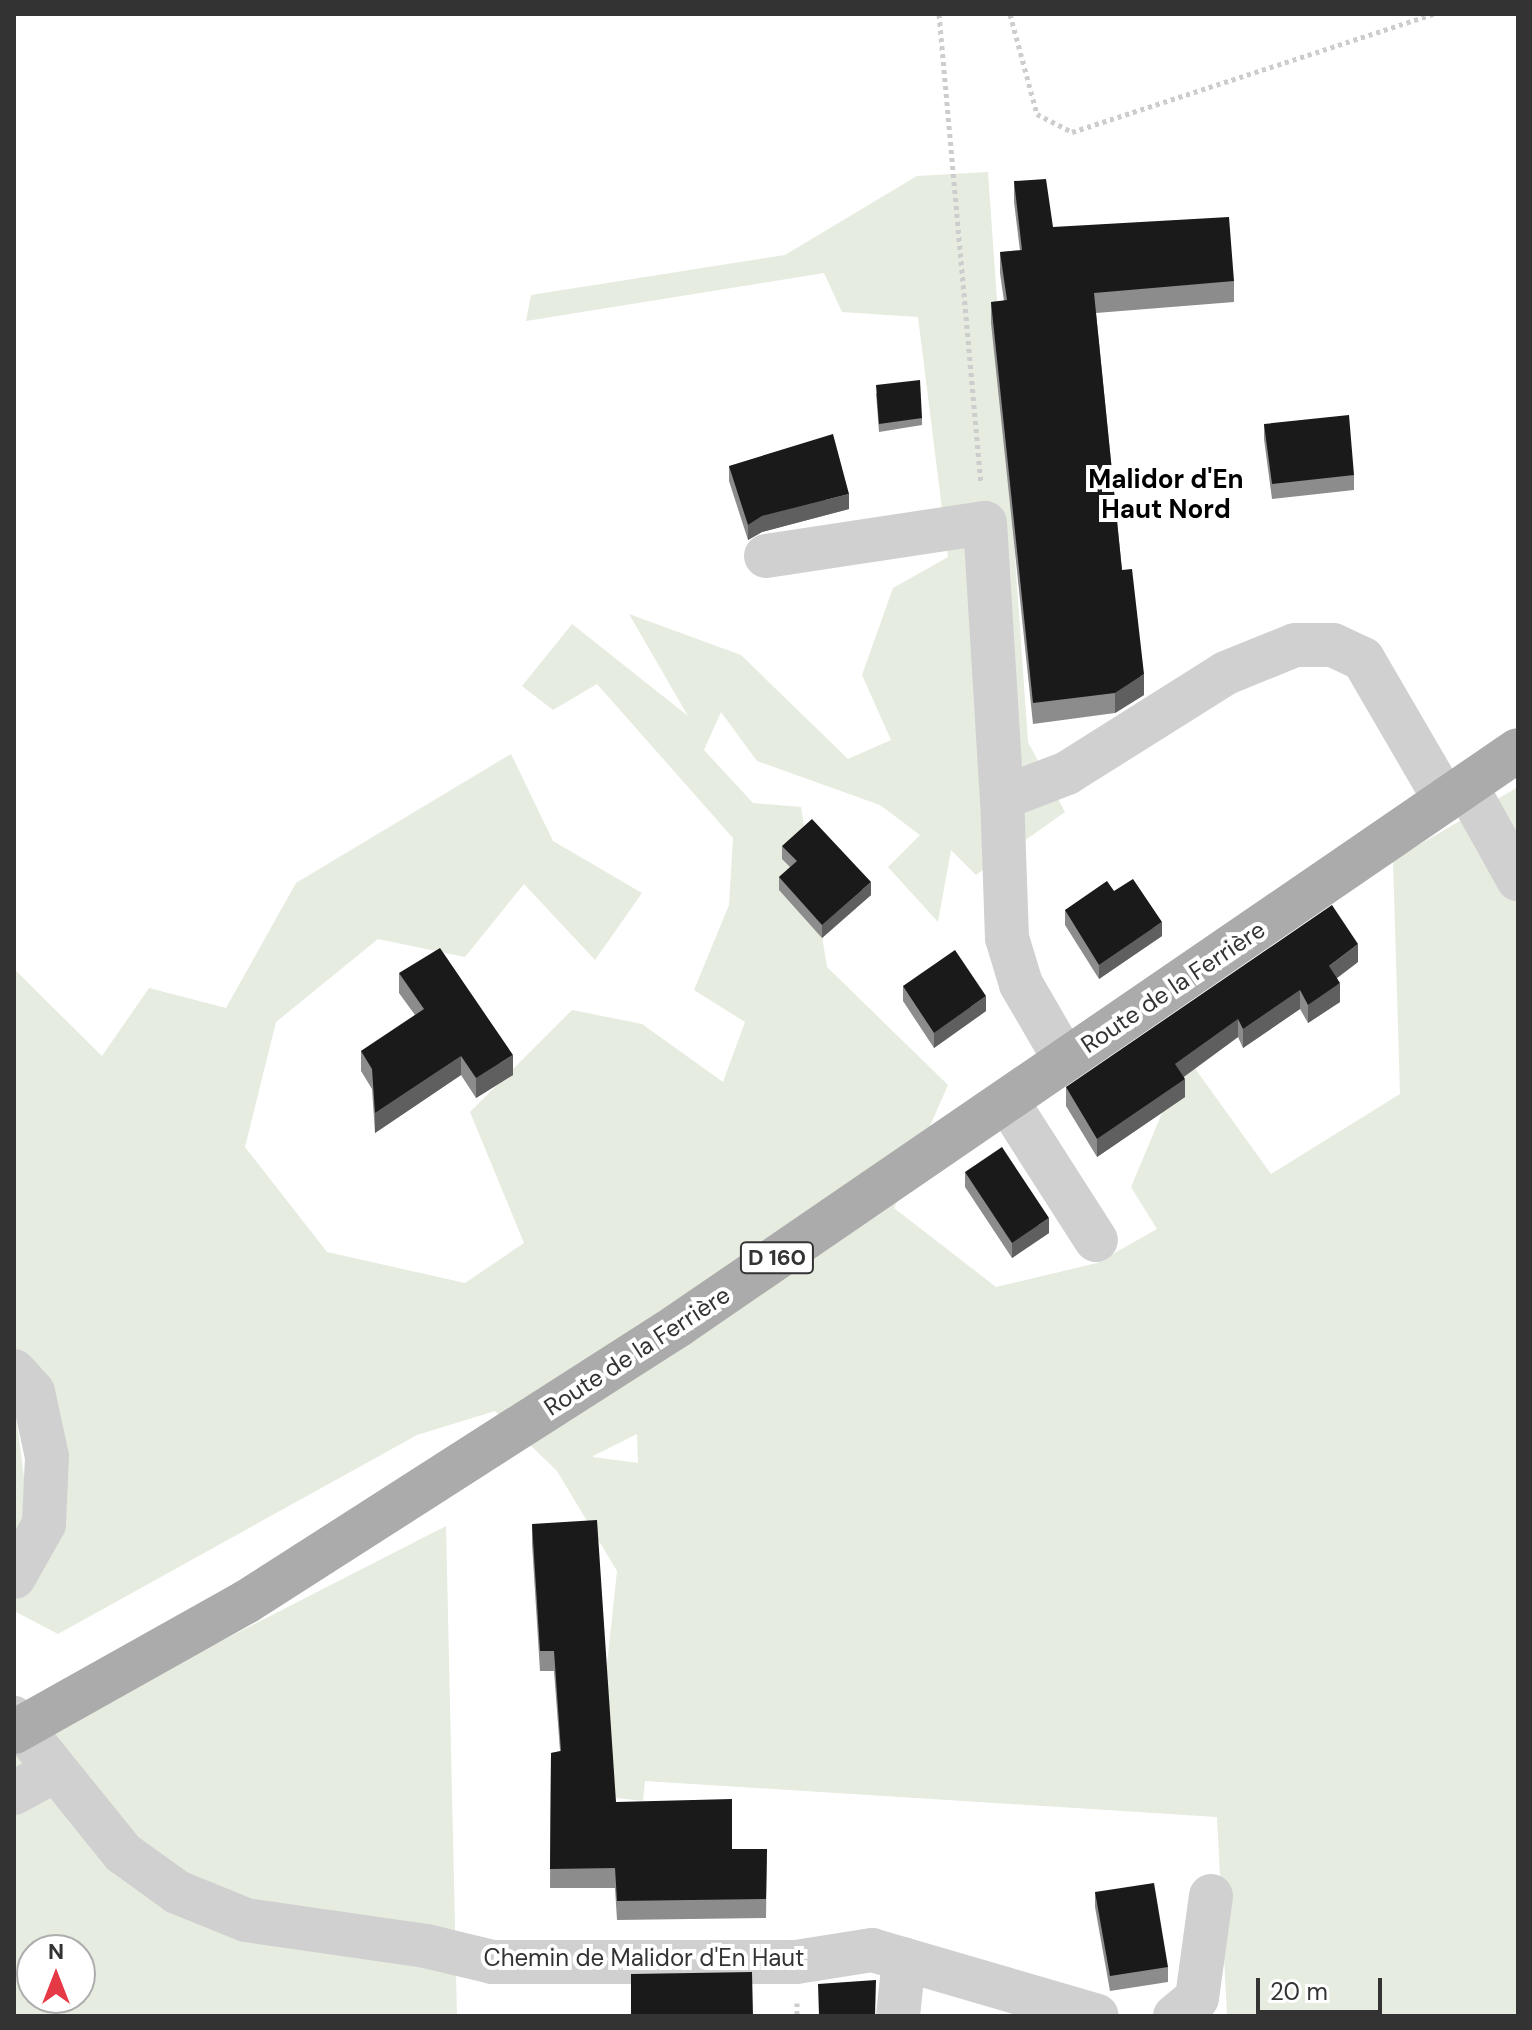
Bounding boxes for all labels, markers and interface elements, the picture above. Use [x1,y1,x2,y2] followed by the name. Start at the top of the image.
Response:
[1088,464,1244,526] district label: Malidor d'En Haut Nord
[1076,915,1270,1059] street label: Route de la Ferrière
[739,1240,815,1276] road number: D 160
[539,1280,735,1422] street label: Route de la Ferrière
[16,1934,96,2014] north arrow
[48,1937,64,1966] text: N
[483,1944,805,1972] street label: Chemin de Malidor d'En Haut
[1260,1962,1386,2012] scale bar
[1270,1976,1328,2007] text: 20 m

